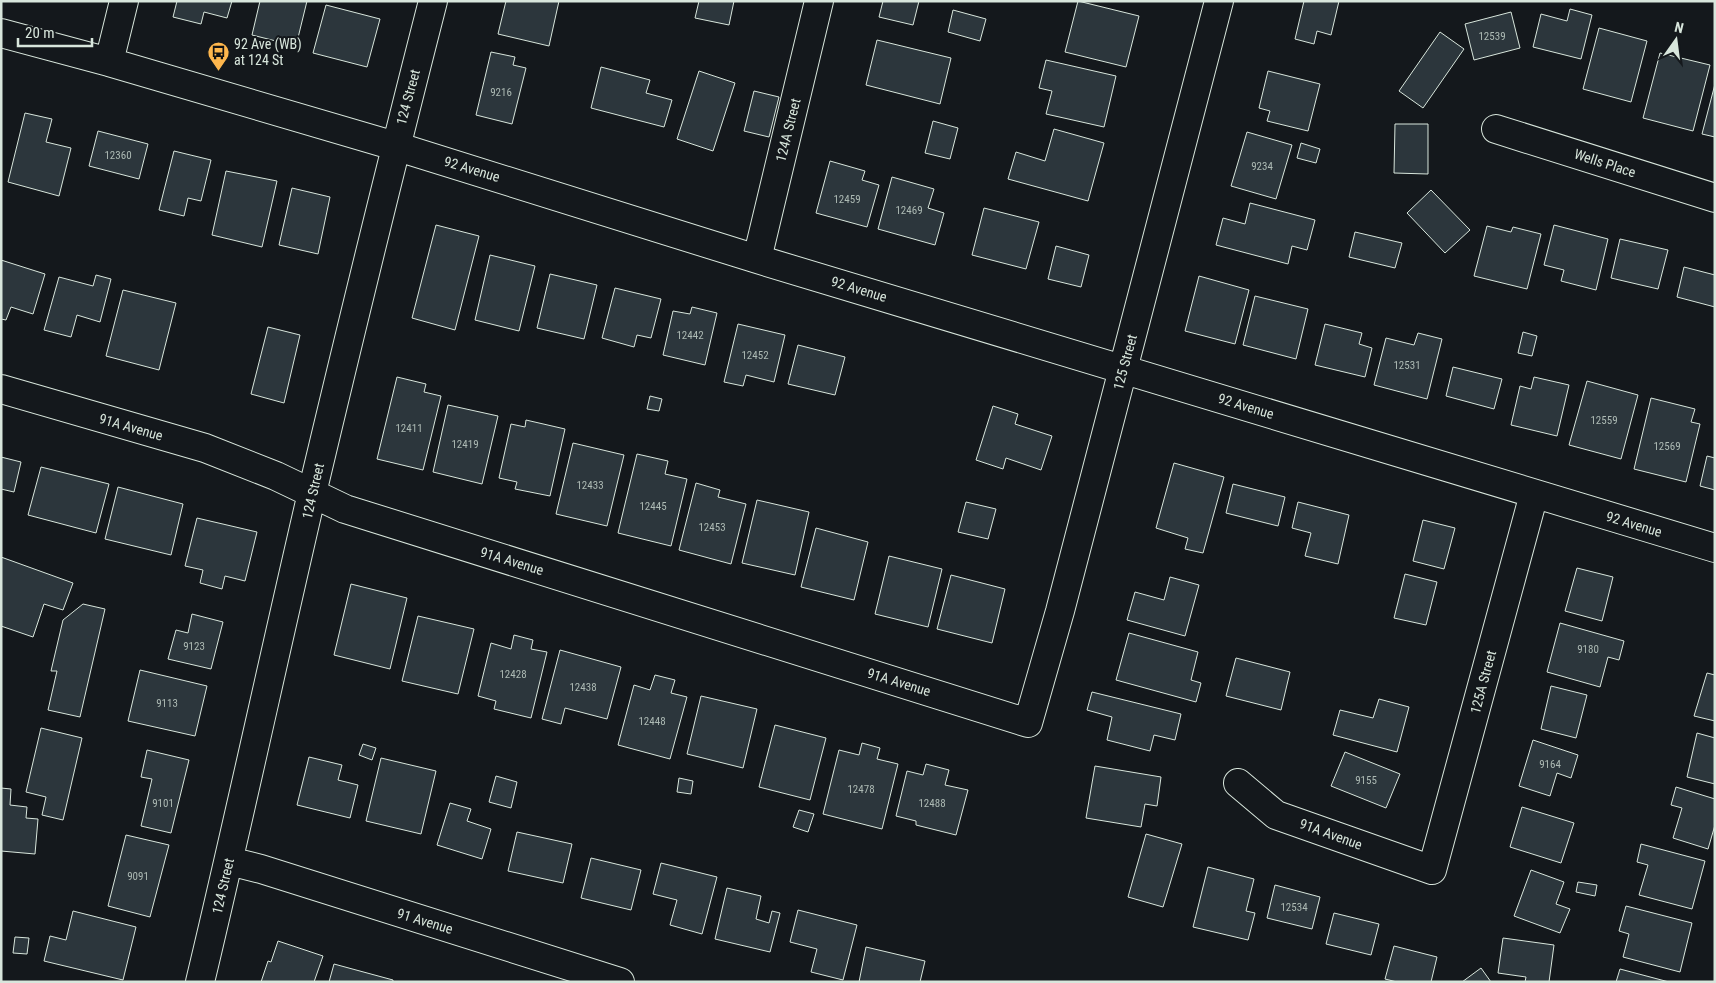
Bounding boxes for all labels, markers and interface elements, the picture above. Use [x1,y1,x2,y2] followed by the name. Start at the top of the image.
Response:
[18,15,91,47] scale bar
[1651,15,1701,65] north arrow
[1673,19,1685,36] text: N
[25,24,55,42] text: 20 m
[1478,30,1506,43] house number: 12539
[234,36,302,68] place label: 92 Ave (WB) at 124 St
[206,40,230,71] bus stop icon: 92 Ave (WB) at 124 St
[393,68,423,126] street label: 124 Street
[490,86,512,99] house number: 9216
[772,97,804,163] street label: 124A Street
[1572,146,1638,181] street label: Wells Place
[104,149,132,162] house number: 12360
[442,153,502,185] street label: 92 Avenue
[1251,160,1273,173] house number: 9234
[833,193,861,206] house number: 12459
[895,204,923,217] house number: 12469
[829,273,889,305] street label: 92 Avenue
[676,329,704,342] house number: 12442
[1110,333,1140,391] street label: 125 Street
[741,349,769,362] house number: 12452
[1393,359,1421,372] house number: 12531
[1216,390,1276,422] street label: 92 Avenue
[97,410,165,444] street label: 91A Avenue
[1590,414,1618,427] house number: 12559
[395,422,423,435] house number: 12411
[451,438,479,451] house number: 12419
[1653,440,1681,453] house number: 12569
[299,462,327,520] street label: 124 Street
[576,479,604,492] house number: 12433
[639,500,667,513] house number: 12445
[1604,508,1664,540] street label: 92 Avenue
[698,521,726,534] house number: 12453
[478,544,546,578] street label: 91A Avenue
[183,640,205,653] house number: 9123
[1577,643,1599,656] house number: 9180
[1467,649,1499,715] street label: 125A Street
[865,665,933,699] street label: 91A Avenue
[499,668,527,681] house number: 12428
[569,681,597,694] house number: 12438
[156,697,178,710] house number: 9113
[638,715,666,728] house number: 12448
[1539,758,1561,771] house number: 9164
[1355,774,1377,787] house number: 9155
[847,783,875,796] house number: 12478
[152,797,174,810] house number: 9101
[918,797,946,810] house number: 12488
[1298,815,1365,853] street label: 91A Avenue
[209,857,237,915] street label: 124 Street
[127,870,149,883] house number: 9091
[1280,901,1308,914] house number: 12534
[395,905,455,937] street label: 91 Avenue

